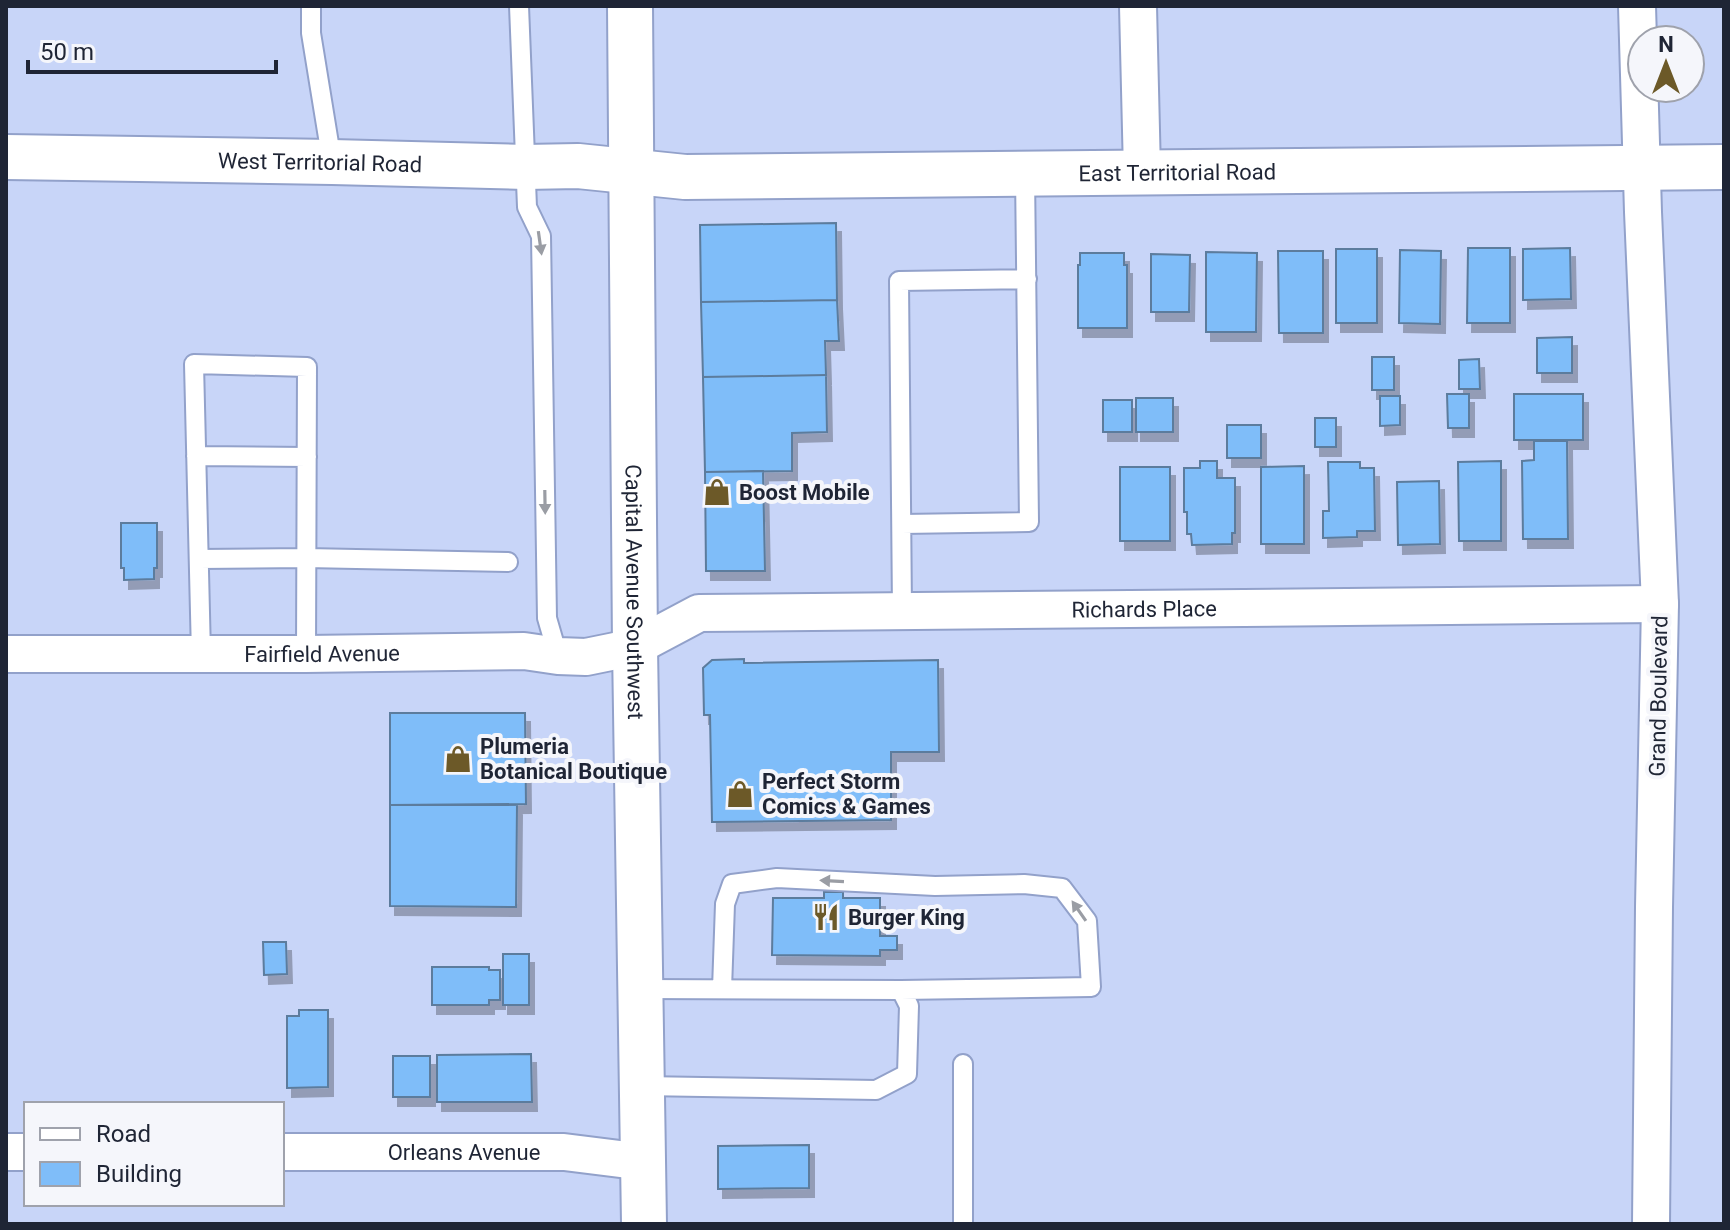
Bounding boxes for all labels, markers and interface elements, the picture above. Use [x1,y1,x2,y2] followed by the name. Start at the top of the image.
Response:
[28,24,276,74] scale bar
[1626,24,1706,104] north arrow
[1658,32,1674,57] text: N
[40,38,94,66] text: 50 m
[218,148,422,177] street label: West Territorial Road
[1078,159,1276,186] street label: East Territorial Road
[534,230,547,255] one-way arrow
[621,464,648,720] street label: Capital Avenue Southwest
[702,477,732,507] shop icon: Boost Mobile
[739,480,870,505] place label: Boost Mobile
[539,490,551,515] one-way arrow
[1071,596,1217,623] street label: Richards Place
[1645,615,1672,777] street label: Grand Boulevard
[244,641,400,667] street label: Fairfield Avenue
[480,734,667,784] place label: Plumeria Botanical Boutique
[443,744,473,774] shop icon: Plumeria Botanical Boutique
[762,769,931,819] place label: Perfect Storm Comics & Games
[725,779,755,809] shop icon: Perfect Storm Comics & Games
[819,874,844,887] one-way arrow
[1072,901,1087,922] one-way arrow
[811,902,841,932] restaurant icon: Burger King
[848,905,965,930] place label: Burger King
[24,1102,284,1206] legend
[96,1120,151,1148] text: Road
[388,1140,540,1165] street label: Orleans Avenue
[96,1160,182,1188] text: Building

